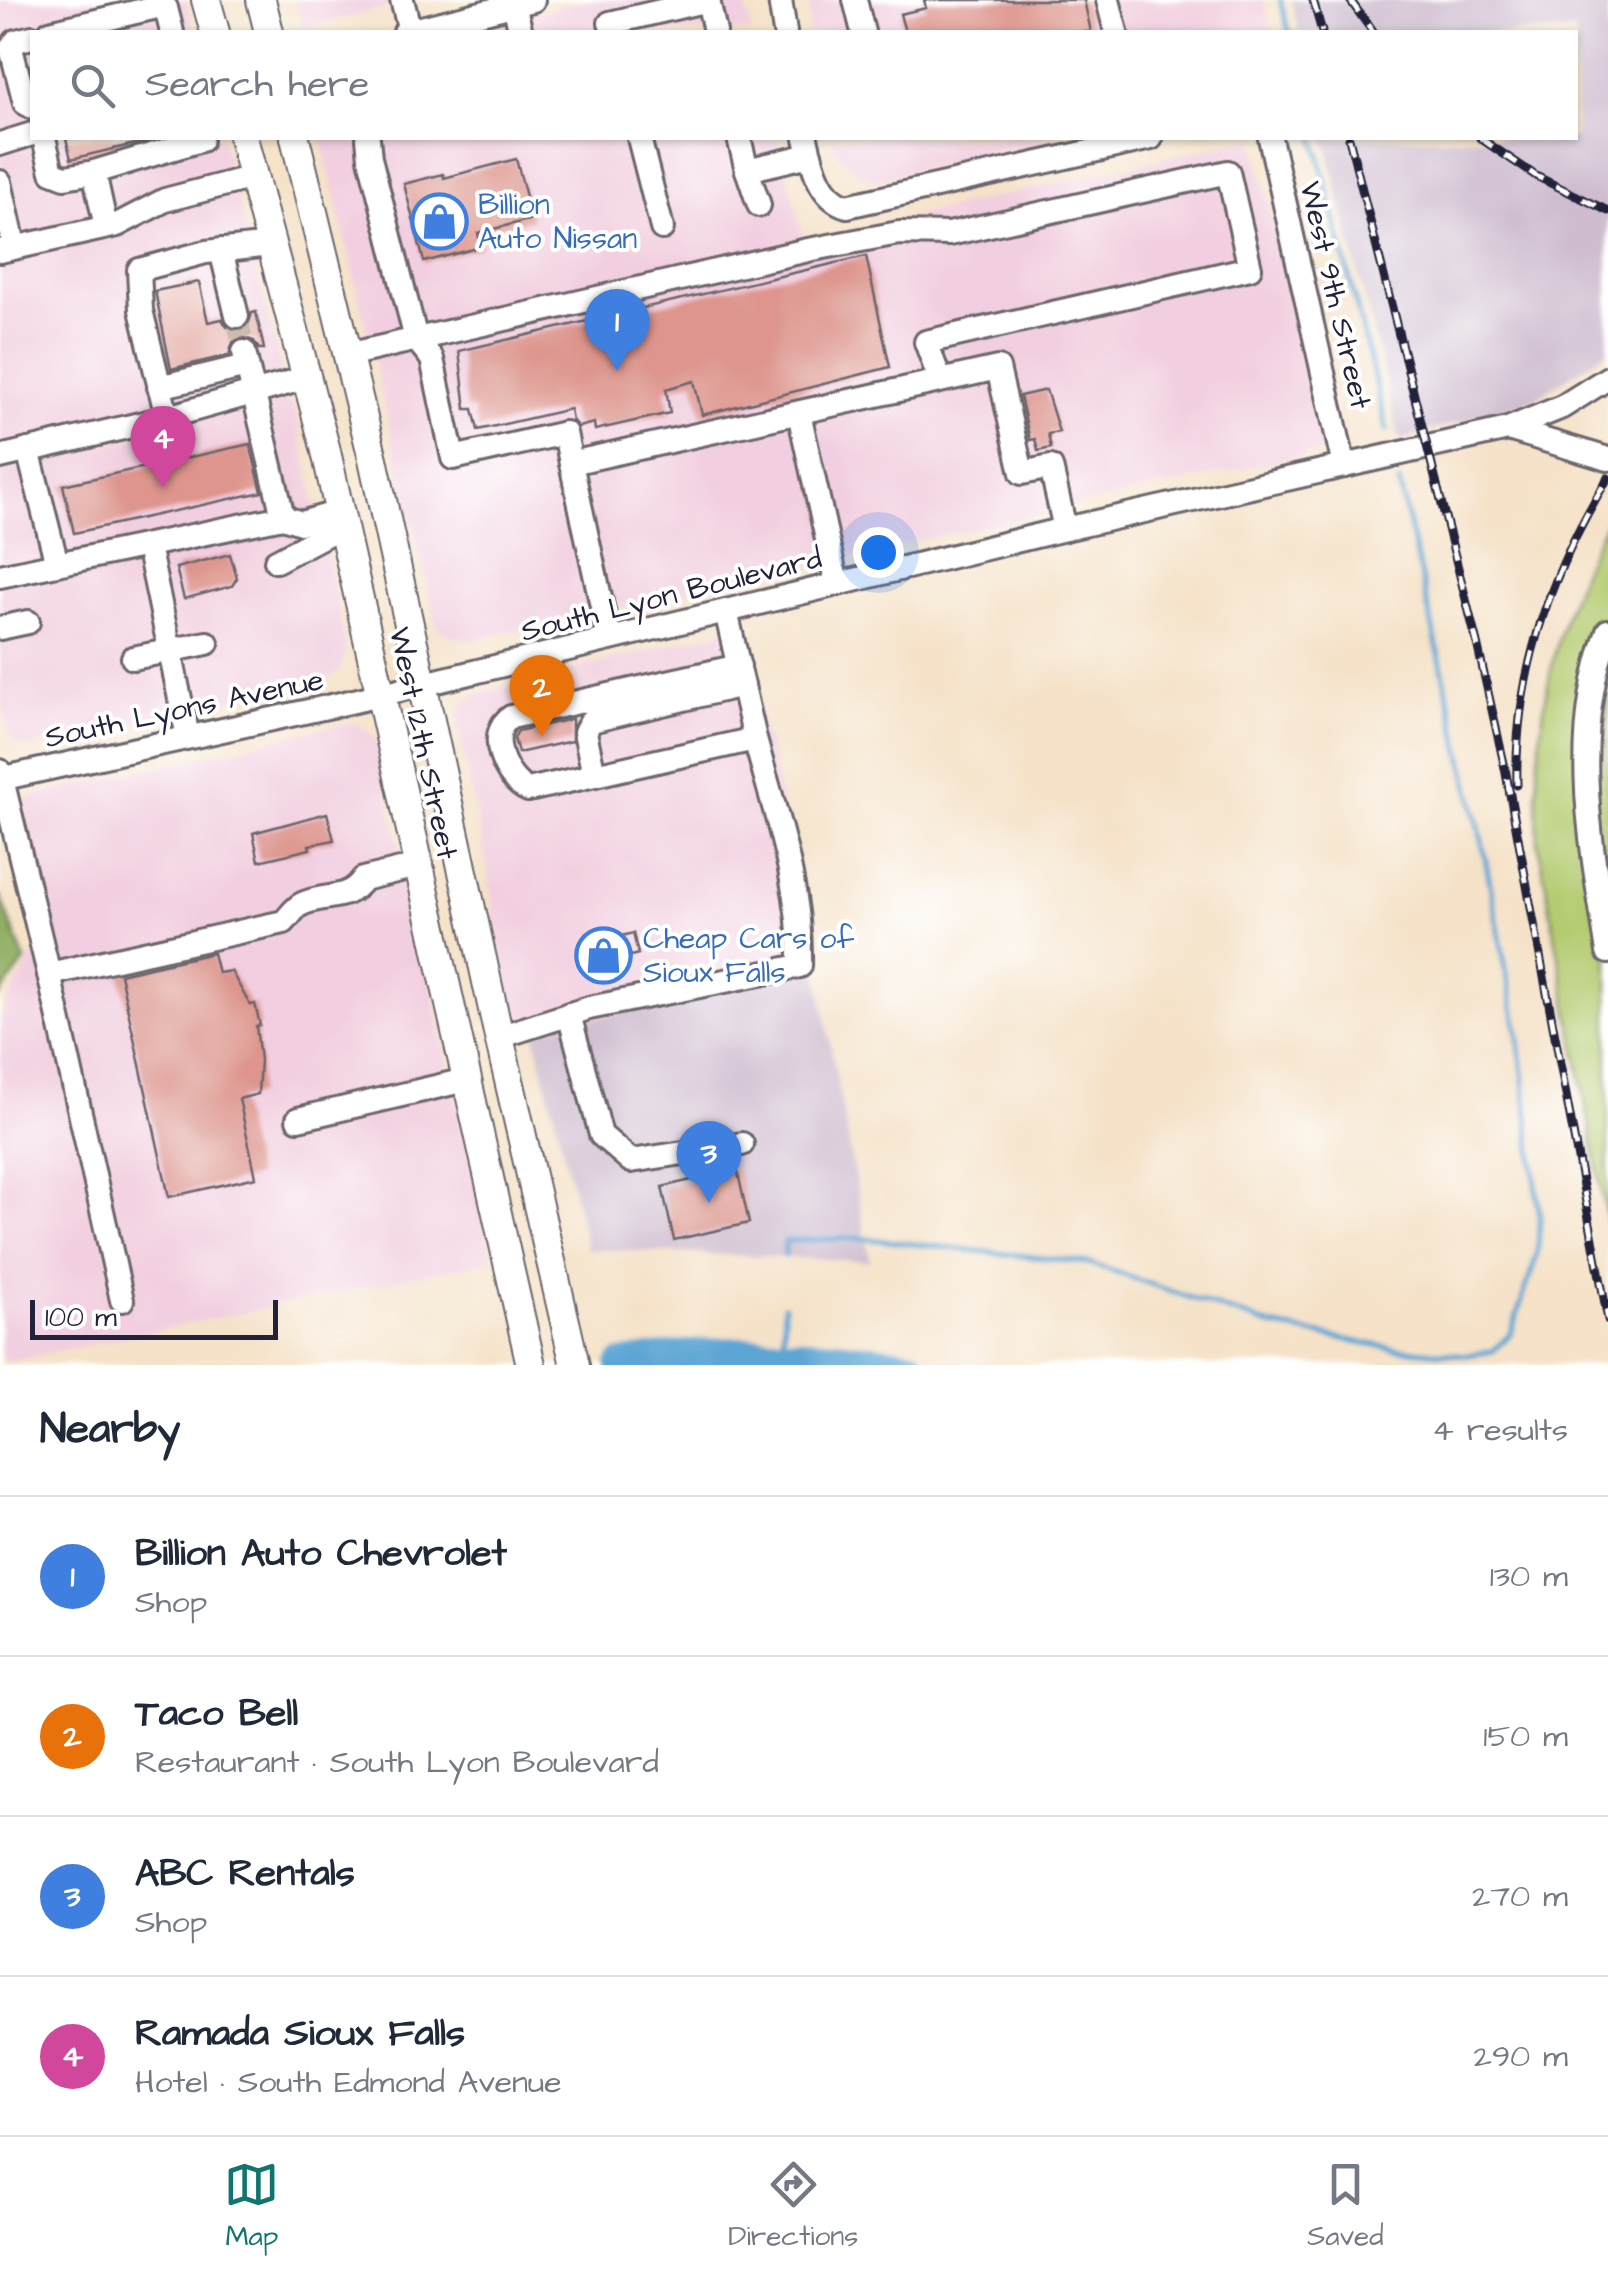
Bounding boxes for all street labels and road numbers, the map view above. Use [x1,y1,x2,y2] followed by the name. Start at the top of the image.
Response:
[1288,177,1382,413] street label: West 9th Street
[516,537,826,654] street label: South Lyon Boulevard
[378,623,468,863] street label: West 12th Street
[41,659,328,760] street label: South Lyons Avenue

